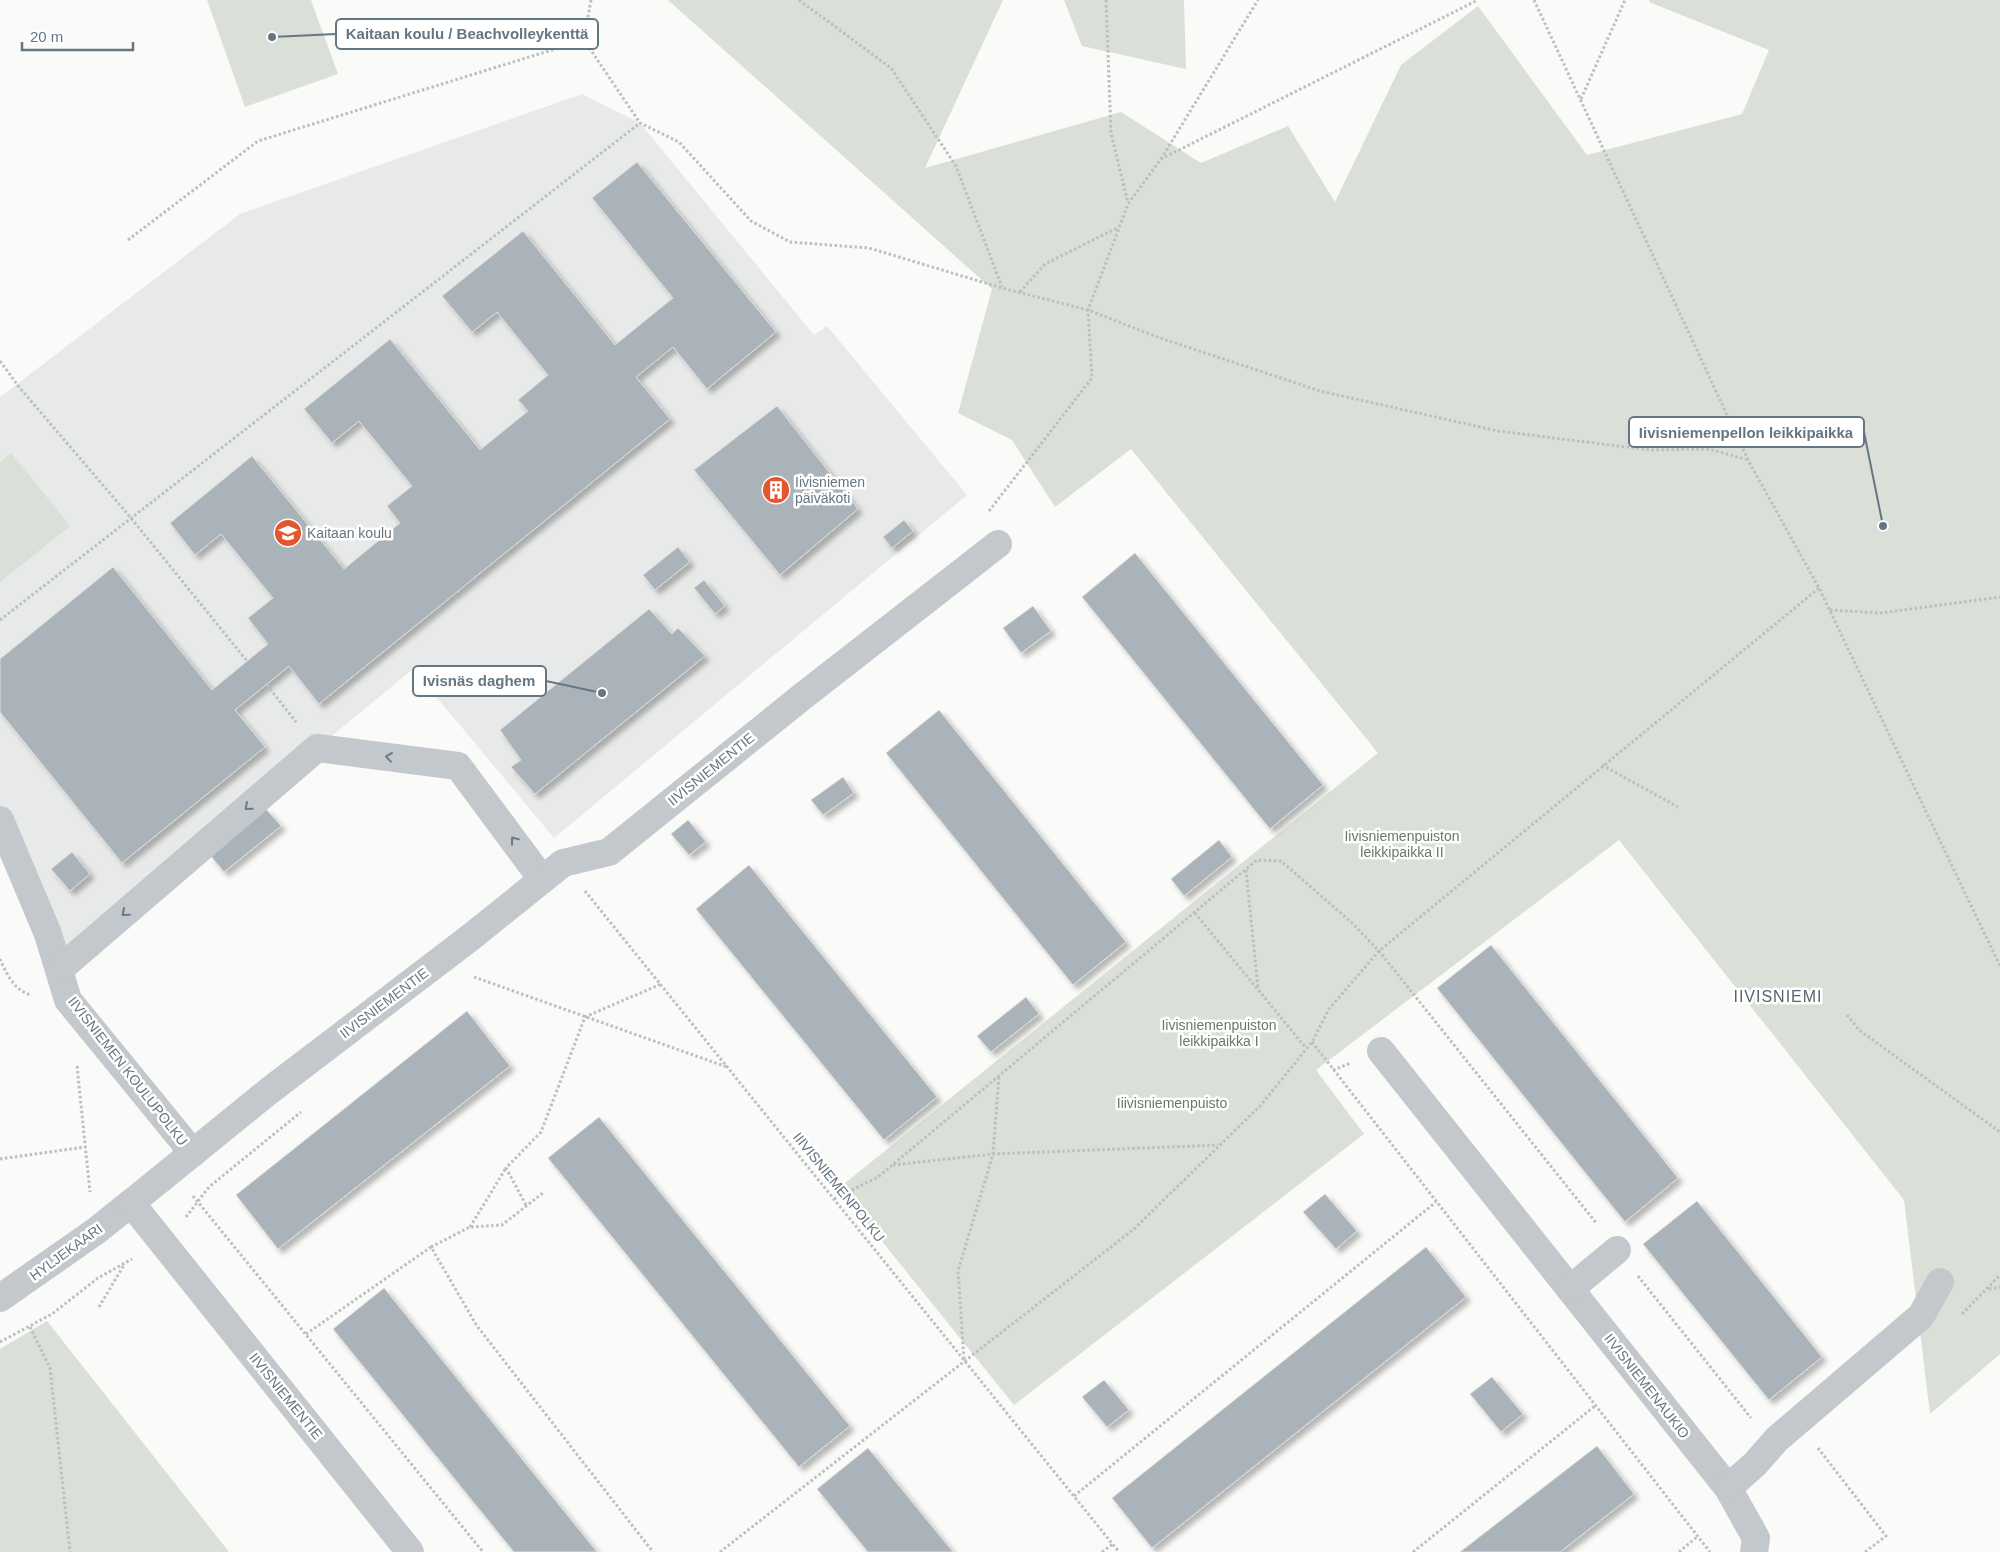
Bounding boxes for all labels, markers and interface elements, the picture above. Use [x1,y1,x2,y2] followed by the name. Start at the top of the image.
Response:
[336,19,598,49] callout: Kaitaan koulu / Beachvolleykenttä
[22,20,134,52] scale bar
[346,25,589,42] text: Kaitaan koulu / Beachvolleykenttä
[30,28,63,45] text: 20 m
[1629,417,1864,447] callout: Iivisniemenpellon leikkipaikka
[1639,424,1854,441] text: Iivisniemenpellon leikkipaikka
[795,474,865,506] place label: Iivisniemen päiväkoti
[761,475,791,505] building icon: Iivisniemen päiväkoti
[273,518,303,548] school or university icon: Kaitaan koulu
[307,525,392,541] place label: Kaitaan koulu
[413,666,546,696] callout: Ivisnäs daghem
[423,672,535,689] text: Ivisnäs daghem
[665,729,757,809] street label: IIVISNIEMENTIE
[384,752,392,763] one-way arrow
[245,801,254,810] one-way arrow
[1344,828,1460,860] park label: Iivisniemenpuiston leikkipaikka II
[511,837,519,846] one-way arrow
[122,907,131,916] one-way arrow
[337,965,431,1041] street label: IIVISNIEMENTIE
[1733,988,1823,1005] district label: IIVISNIEMI
[65,993,191,1149] street label: IIVISNIEMEN KOULUPOLKU
[1161,1017,1277,1049] park label: Iivisniemenpuiston leikkipaikka I
[1117,1095,1227,1111] park label: Iiivisniemenpuisto
[790,1129,888,1245] street label: IIIVISNIEMENPOLKU
[27,1220,105,1284] street label: HYLJEKAARI
[1601,1331,1693,1442] street label: IIVISNIEMENAUKIO
[246,1350,326,1442] street label: IIVISNIEMENTIE

